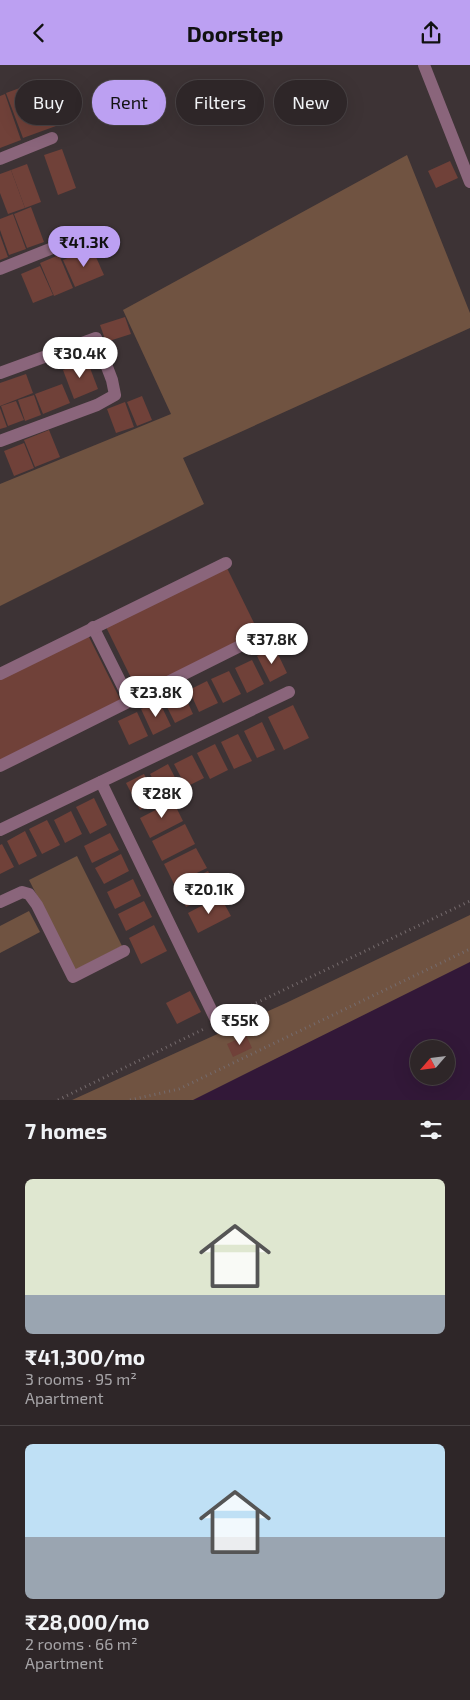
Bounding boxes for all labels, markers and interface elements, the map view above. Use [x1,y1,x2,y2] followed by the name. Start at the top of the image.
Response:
[25,19,53,47] icon: back
[417,19,445,47] icon: share
[187,20,283,46] text: Doorstep
[15,80,82,125] chip: Buy
[92,80,166,125] chip: Rent
[176,80,264,125] chip: Filters
[274,80,347,125] chip: New
[43,225,125,268] pin: ₹41.3K
[59,232,109,251] text: ₹41.3K
[39,337,121,379] pin: ₹30.4K
[54,343,106,362] text: ₹30.4K
[231,623,313,665] pin: ₹37.8K
[247,629,297,648] text: ₹37.8K
[115,675,197,718] pin: ₹23.8K
[130,682,182,701] text: ₹23.8K
[132,777,192,819] pin: ₹28K
[143,783,181,802] text: ₹28K
[168,873,250,915] pin: ₹20.1K
[184,879,234,898] text: ₹20.1K
[210,1003,270,1046] pin: ₹55K
[221,1010,259,1029] text: ₹55K
[410,1040,455,1085] north arrow
[410,1040,455,1085] map controls
[417,1116,445,1144] icon: filters
[25,1118,107,1143] text: 7 homes
[190,1211,280,1301] icon: home
[25,1344,145,1369] text: ₹41,300/mo
[25,1369,137,1388] text: 3 rooms · 95 m²
[25,1388,104,1407] text: Apartment
[190,1477,280,1567] icon: home
[25,1609,149,1634] text: ₹28,000/mo
[25,1634,138,1653] text: 2 rooms · 66 m²
[25,1653,104,1672] text: Apartment

